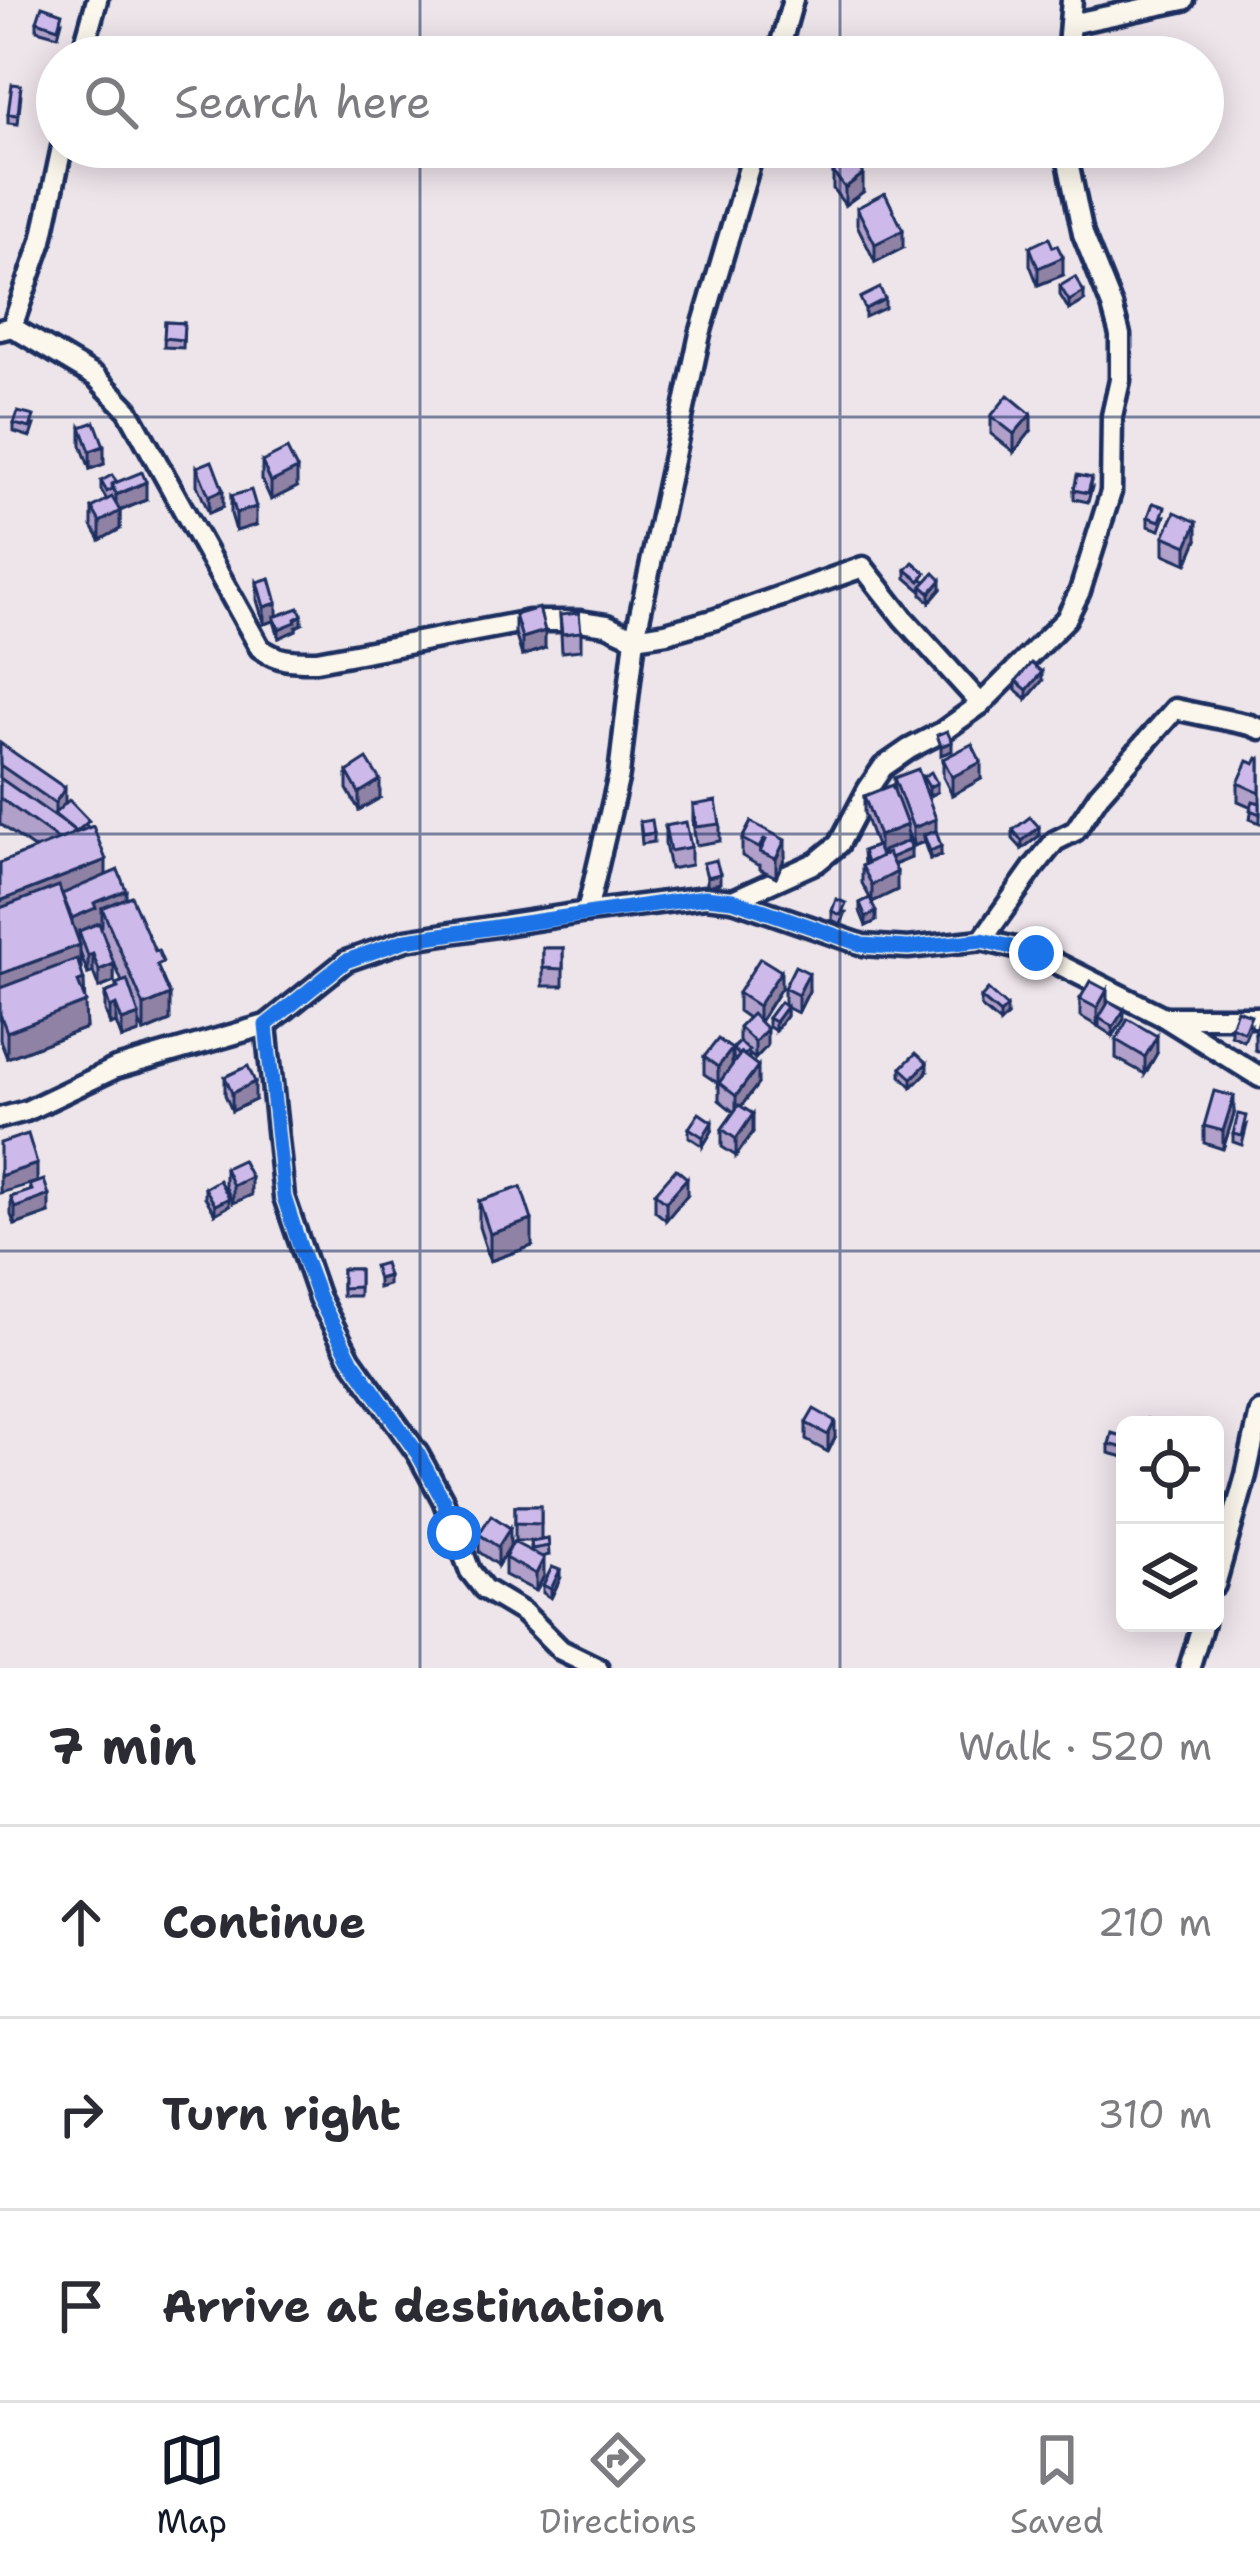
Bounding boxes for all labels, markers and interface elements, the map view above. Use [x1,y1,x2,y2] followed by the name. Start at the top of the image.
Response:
[36,36,1224,168] search box
[78,69,144,135] icon: search
[174,72,431,132] text: Search here
[1009,926,1063,980] route end
[1116,1416,1224,1632] map controls
[1116,1416,1224,1524] button: locate
[427,1506,481,1560] route start
[1116,1524,1224,1632] button: layers
[48,1712,197,1780] text: 7 min
[958,1720,1212,1772] text: Walk · 520 m
[48,1889,114,1955] icon: ahead
[162,1892,366,1952] text: Continue
[1097,1896,1212,1948] text: 210 m
[48,2081,114,2147] icon: right
[162,2084,401,2144] text: Turn right
[1097,2088,1212,2140] text: 310 m
[48,2273,114,2339] icon: arrive
[162,2276,665,2336] text: Arrive at destination
[156,2427,227,2544] tab: Map
[540,2427,697,2544] tab: Directions
[1010,2427,1104,2544] tab: Saved

